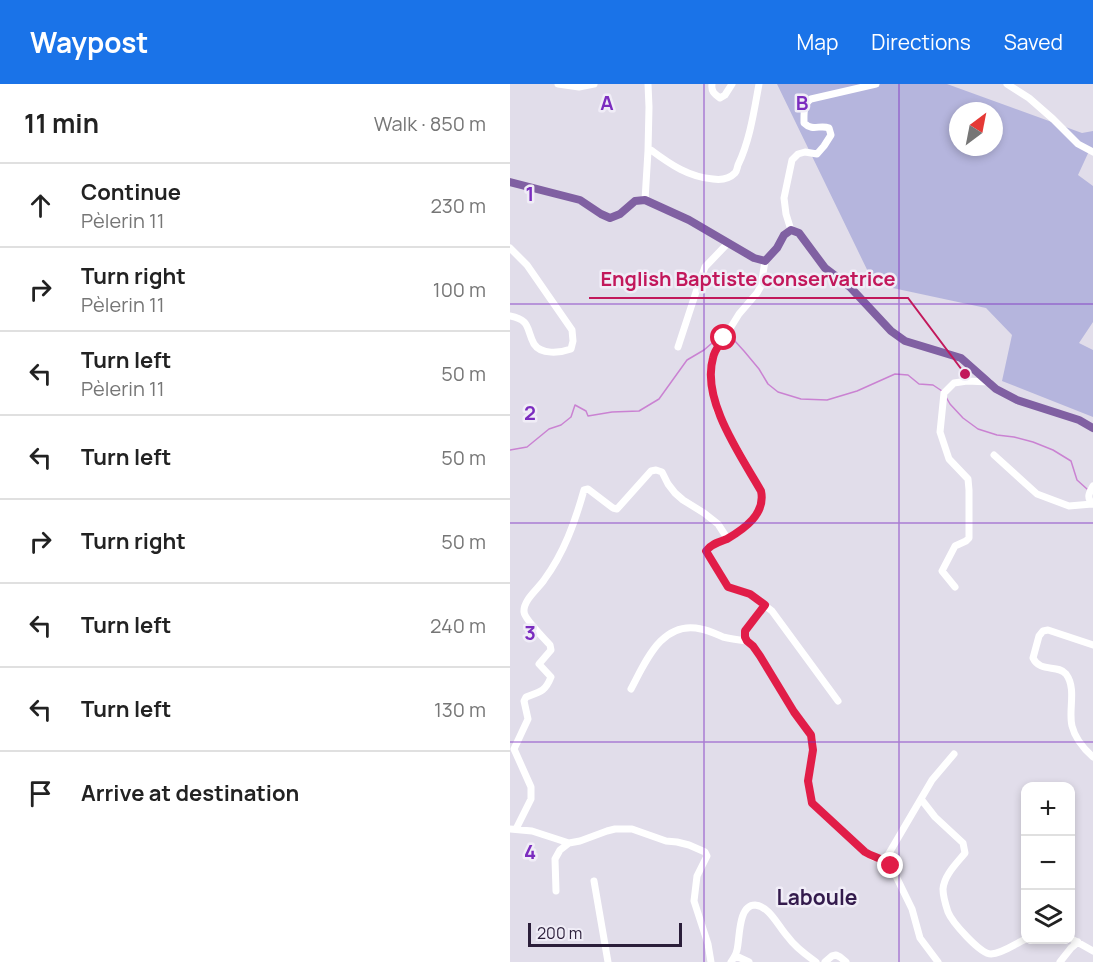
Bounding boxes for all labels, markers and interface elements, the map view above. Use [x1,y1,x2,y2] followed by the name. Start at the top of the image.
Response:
[30,23,149,61] text: Waypost
[797,28,838,56] text: Map
[871,28,971,56] text: Directions
[1004,28,1063,56] text: Saved
[600,89,614,116] text: A
[796,89,809,116] text: B
[949,102,1003,156] north arrow
[24,105,99,141] text: 11 min
[374,110,486,137] text: Walk · 850 m
[81,177,181,207] text: Continue
[526,180,534,207] text: 1
[24,189,57,222] icon: ahead
[430,192,486,219] text: 230 m
[81,207,165,234] text: Pèlerin 11
[589,260,908,298] callout: English Baptiste conservatrice
[81,261,186,291] text: Turn right
[600,265,896,292] text: English Baptiste conservatrice
[24,273,57,306] icon: right
[433,276,486,303] text: 100 m
[81,291,165,318] text: Pèlerin 11
[710,324,736,350] route start
[81,345,171,375] text: Turn left
[24,357,57,390] icon: left
[441,360,486,387] text: 50 m
[81,375,165,402] text: Pèlerin 11
[524,399,536,426] text: 2
[24,441,57,474] icon: left
[81,442,171,472] text: Turn left
[441,444,486,471] text: 50 m
[24,525,57,558] icon: right
[81,526,186,556] text: Turn right
[441,528,486,555] text: 50 m
[24,609,57,642] icon: left
[81,610,171,640] text: Turn left
[430,612,486,639] text: 240 m
[524,619,536,646] text: 3
[24,693,57,726] icon: left
[81,694,171,724] text: Turn left
[434,696,486,723] text: 130 m
[24,777,57,810] icon: arrive
[81,778,299,808] text: Arrive at destination
[1021,782,1075,944] map controls
[1021,782,1075,836] button: +
[1021,836,1075,890] button: −
[524,838,536,865] text: 4
[877,852,903,878] route end
[777,883,857,911] district label: Laboule
[1021,890,1075,944] button: layers
[528,920,682,948] scale bar
[537,922,582,944] text: 200 m

